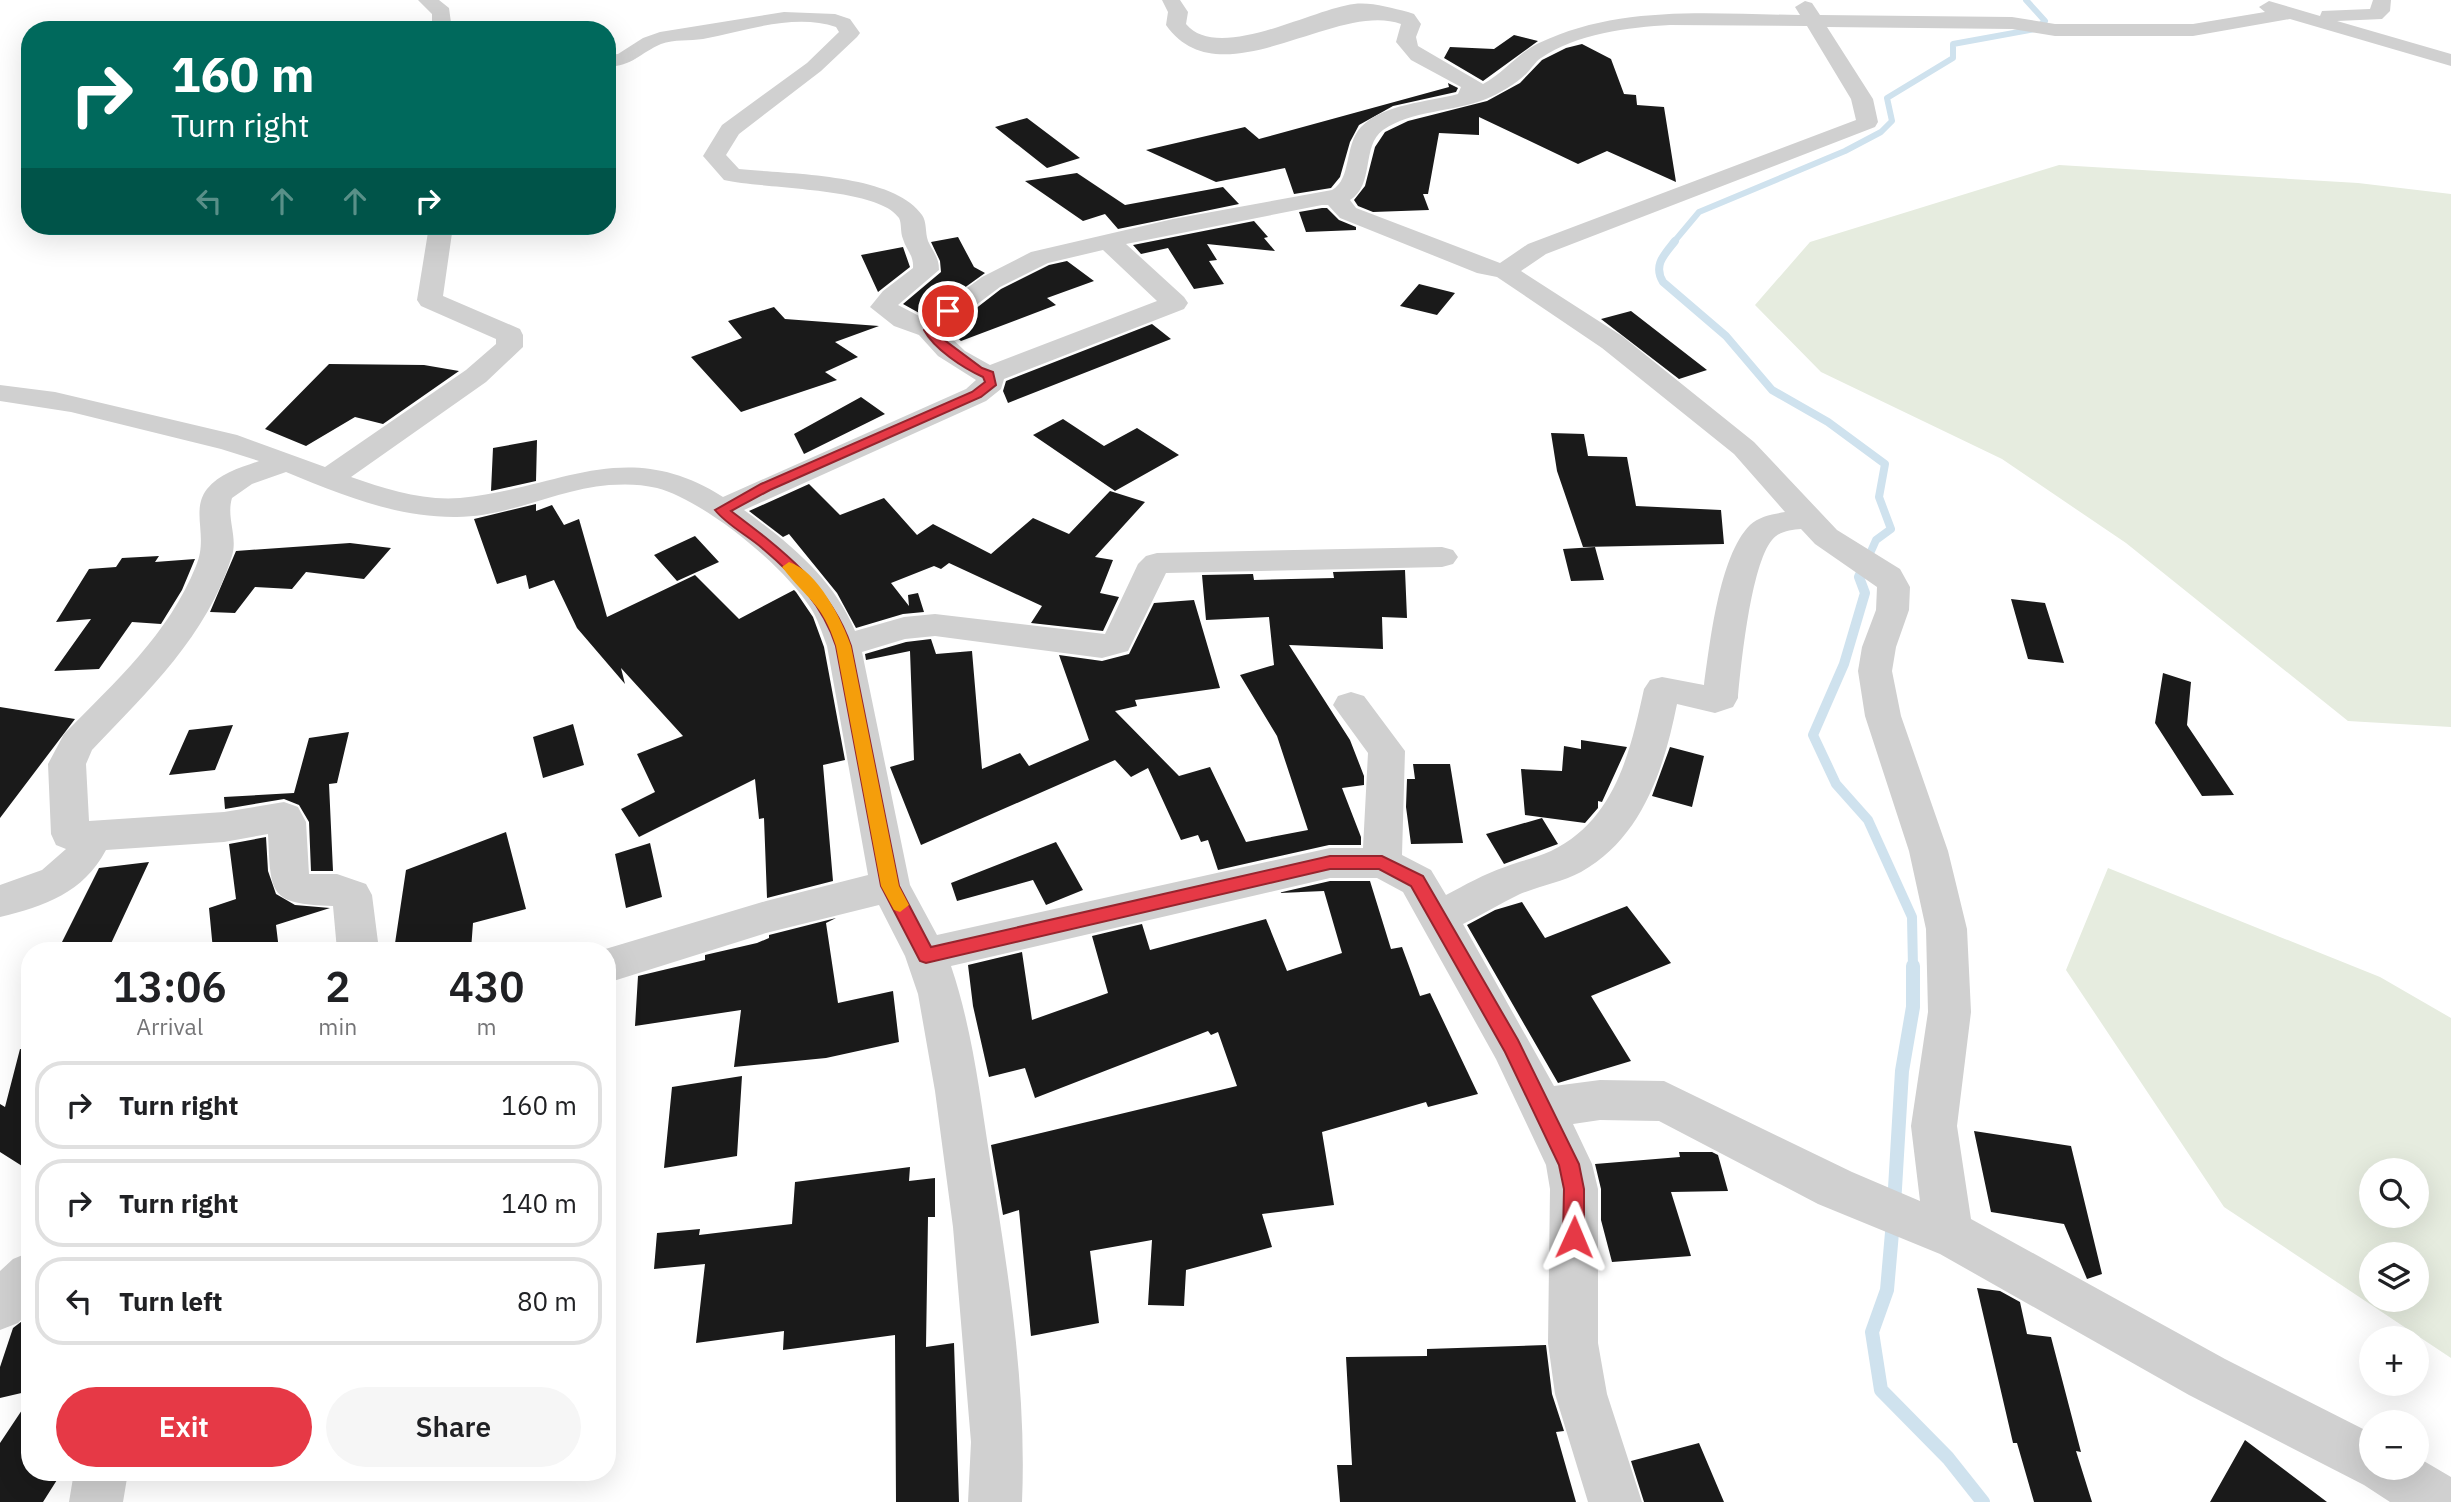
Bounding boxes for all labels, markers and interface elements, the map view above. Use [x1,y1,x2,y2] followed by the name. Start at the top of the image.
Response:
[171,42,315,105] text: 160 m
[56,49,147,140] icon: right
[171,104,309,146] text: Turn right
[190,182,228,220] icon: left
[263,182,301,220] icon: ahead
[336,182,374,220] icon: ahead
[409,182,447,220] icon: right
[918,281,978,341] pin
[929,292,967,330] icon: arrive
[113,959,227,1014] text: 13:06
[325,959,350,1014] text: 2
[449,959,524,1014] text: 430
[136,1011,203,1041] text: Arrival
[318,1011,357,1041] text: min
[477,1011,497,1041] text: m
[60,1086,98,1124] icon: right
[119,1088,238,1122] text: Turn right
[501,1088,577,1122] text: 160 m
[2359,1158,2429,1480] map controls
[2359,1158,2429,1228] button: search
[60,1184,98,1222] icon: right
[119,1186,238,1220] text: Turn right
[501,1186,577,1220] text: 140 m
[1537,1200,1611,1274] position arrow
[2359,1242,2429,1312] button: layers
[60,1282,98,1320] icon: left
[119,1284,222,1318] text: Turn left
[517,1284,577,1318] text: 80 m
[2359,1326,2429,1396] button: +
[56,1387,312,1467] button: Exit
[326,1387,581,1467] button: Share
[2359,1410,2429,1480] button: −

